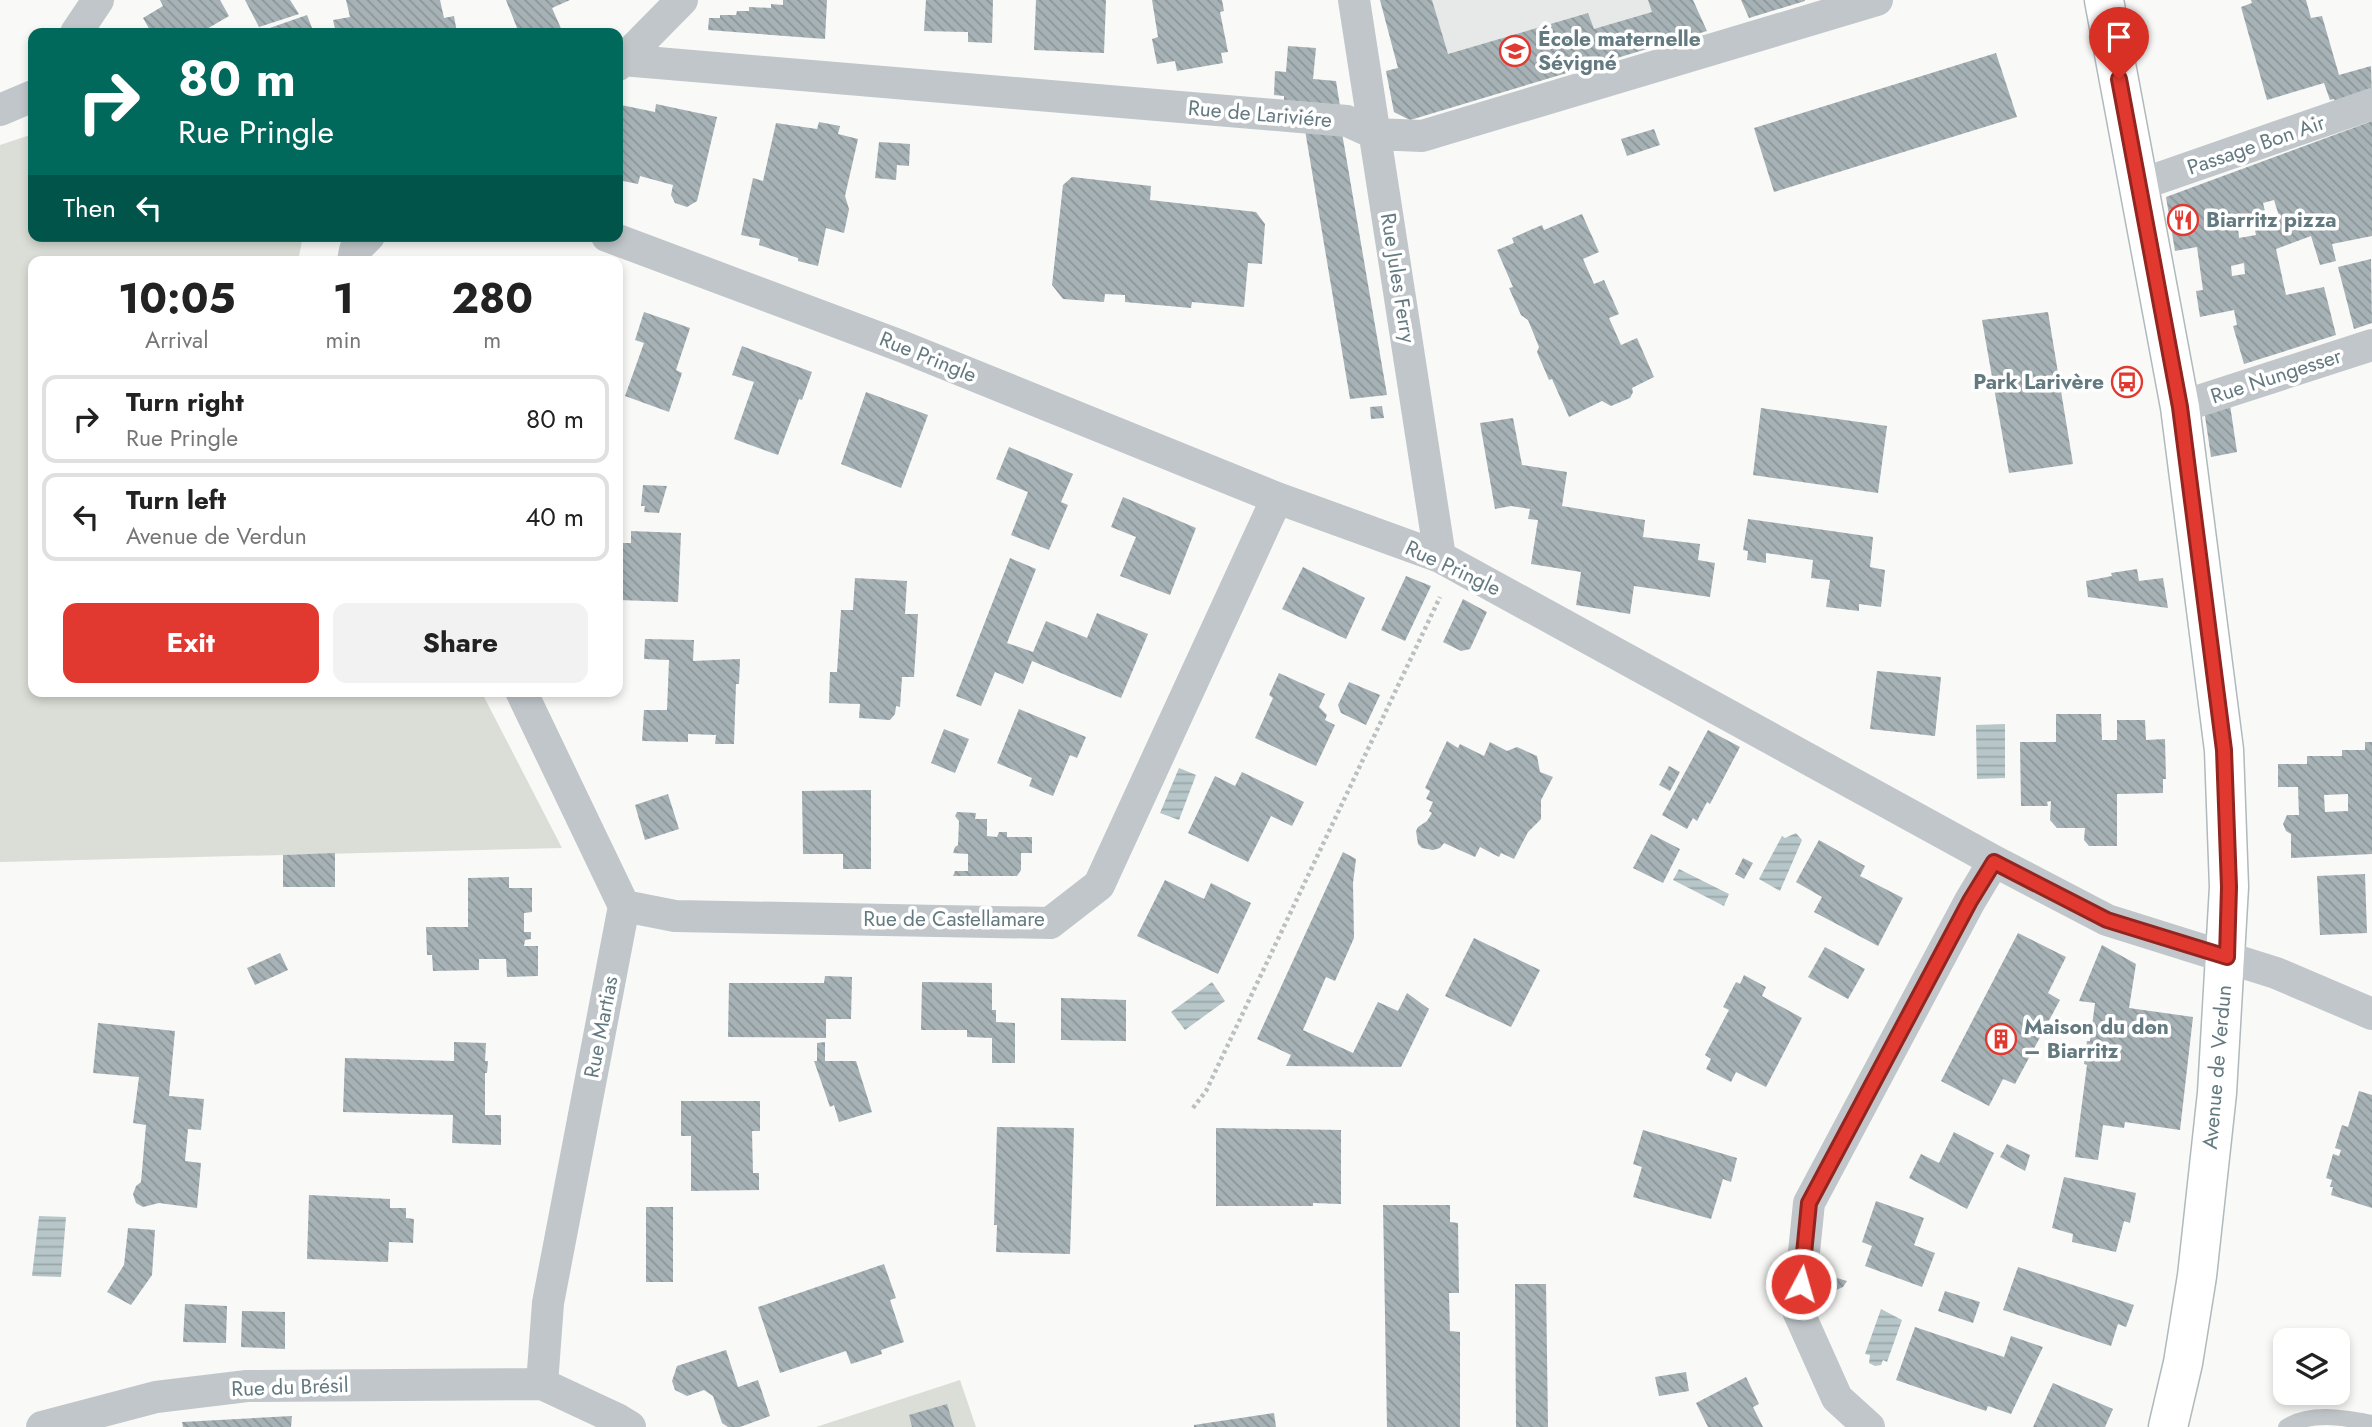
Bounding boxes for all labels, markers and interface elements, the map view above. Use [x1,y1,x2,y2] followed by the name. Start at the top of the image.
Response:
[2089,7,2149,79] pin
[2100,18,2138,56] icon: arrive
[1538,24,1701,78] place label: École maternelle Sévigné
[1498,34,1532,68] school or university icon: École maternelle Sévigné
[178,44,296,114] text: 80 m
[63,56,154,147] icon: right
[1187,93,1333,135] street label: Rue de Lariviére
[2183,107,2330,183] street label: Passage Bon Air
[178,109,334,155] text: Rue Pringle
[63,189,116,227] text: Then
[130,189,168,227] icon: left
[2166,203,2200,237] restaurant icon: Biarritz pizza
[2206,205,2337,235] place label: Biarritz pizza
[1373,211,1423,346] street label: Rue Jules Ferry
[118,268,236,329] text: 10:05
[333,268,354,329] text: 1
[451,268,533,329] text: 280
[145,323,208,357] text: Arrival
[325,323,361,357] text: min
[483,323,501,357] text: m
[875,324,981,390] street label: Rue Pringle
[2207,340,2346,411] street label: Rue Nungesser
[2110,365,2144,399] bus stop icon: Park Larivère
[1973,367,2104,397] place label: Park Larivère
[126,383,244,421] text: Turn right
[67,400,105,438] icon: right
[526,400,584,438] text: 80 m
[126,421,238,455] text: Rue Pringle
[126,481,226,519] text: Turn left
[67,498,105,536] icon: left
[525,498,584,536] text: 40 m
[126,519,307,553] text: Avenue de Verdun
[1400,533,1506,603] street label: Rue Pringle
[63,603,319,683] button: Exit
[333,603,588,683] button: Share
[863,904,1045,934] street label: Rue de Castellamare
[576,973,626,1081] street label: Rue Martias
[2195,983,2239,1151] street label: Avenue de Verdun
[2024,1012,2169,1066] place label: Maison du don – Biarritz
[1984,1022,2018,1056] building icon: Maison du don – Biarritz
[1764,1247,1838,1321] position arrow
[2273,1328,2350,1405] map controls
[2273,1328,2350,1405] button: layers
[231,1370,349,1404] street label: Rue du Brésil

